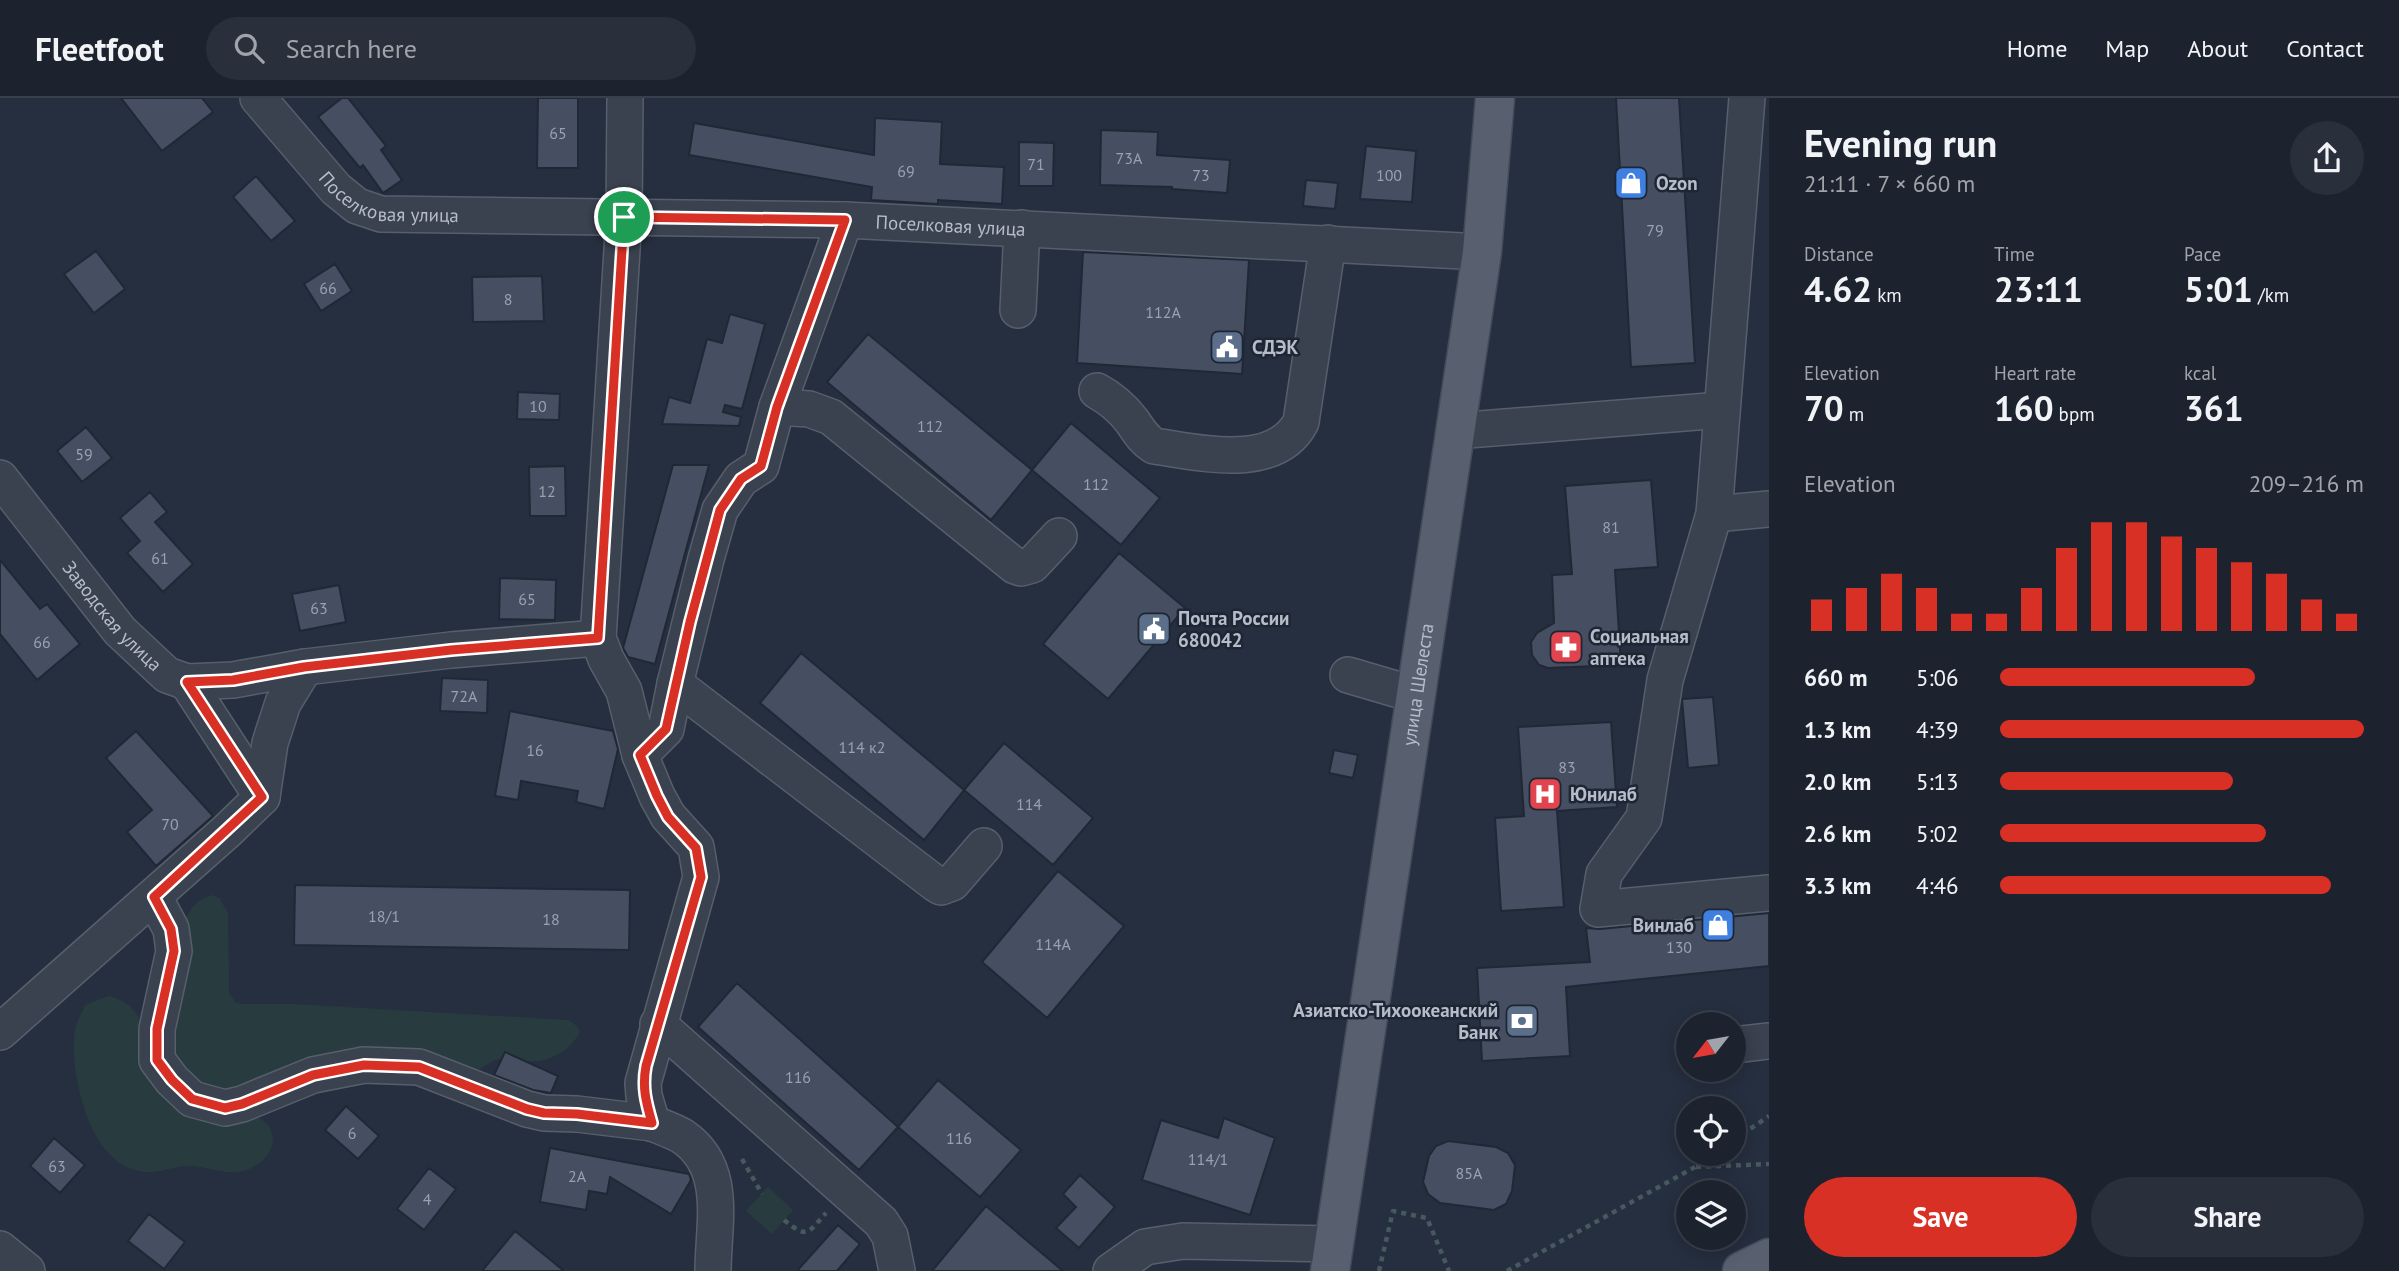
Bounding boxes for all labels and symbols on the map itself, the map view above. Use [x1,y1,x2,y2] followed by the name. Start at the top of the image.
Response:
[549,123,567,143] house number: 65
[1116,148,1143,168] house number: 73А
[1027,154,1045,174] house number: 71
[897,161,915,181] house number: 69
[1612,164,1650,202] shop icon: Ozon
[1192,165,1210,185] house number: 73
[1376,165,1402,185] house number: 100
[314,166,459,227] street label: Поселковая улица
[1656,171,1698,195] place label: Ozon
[594,187,654,247] pin
[875,210,1026,241] street label: Поселковая улица
[1646,220,1664,240] house number: 79
[319,278,337,298] house number: 66
[504,289,512,309] house number: 8
[1145,302,1181,322] house number: 112А
[1208,328,1246,366] public building icon: СДЭК
[1252,335,1298,359] place label: СДЭК
[529,396,547,416] house number: 10
[917,416,943,436] house number: 112
[75,444,93,464] house number: 59
[1083,474,1109,494] house number: 112
[538,481,556,501] house number: 12
[1602,517,1620,537] house number: 81
[151,548,169,568] house number: 61
[57,556,167,676] street label: Заводская улица
[518,589,536,609] house number: 65
[310,598,328,618] house number: 63
[1178,606,1289,652] place label: Почта России 680042
[1135,610,1173,648] public building icon: Почта России 680042
[1396,622,1438,747] street label: улица Шелеста
[1590,624,1689,670] place label: Социальная аптека
[1547,628,1585,666] pharmacy icon: Социальная аптека
[33,632,51,652] house number: 66
[451,686,478,706] house number: 72А
[839,737,885,757] house number: 114 к2
[526,740,544,760] house number: 16
[1558,757,1576,777] house number: 83
[1526,775,1564,813] hospital icon: Юнилаб
[1570,782,1637,806] place label: Юнилаб
[1016,794,1042,814] house number: 114
[161,814,179,834] house number: 70
[368,906,400,926] house number: 18/1
[1699,906,1737,944] shop icon: Винлаб
[542,909,560,929] house number: 18
[1633,913,1694,937] place label: Винлаб
[1035,934,1071,954] house number: 114А
[1666,937,1692,957] house number: 130
[1293,998,1499,1044] place label: Азиатско-Тихоокеанский Банк
[1503,1002,1541,1040] bank icon: Азиатско-Тихоокеанский Банк
[1676,1012,1746,1082] north arrow
[785,1067,811,1087] house number: 116
[348,1123,356,1143] house number: 6
[946,1128,972,1148] house number: 116
[1188,1149,1228,1169] house number: 114/1
[48,1156,66,1176] house number: 63
[1456,1163,1483,1183] house number: 85А
[568,1166,587,1186] house number: 2А
[423,1189,432,1209] house number: 4

